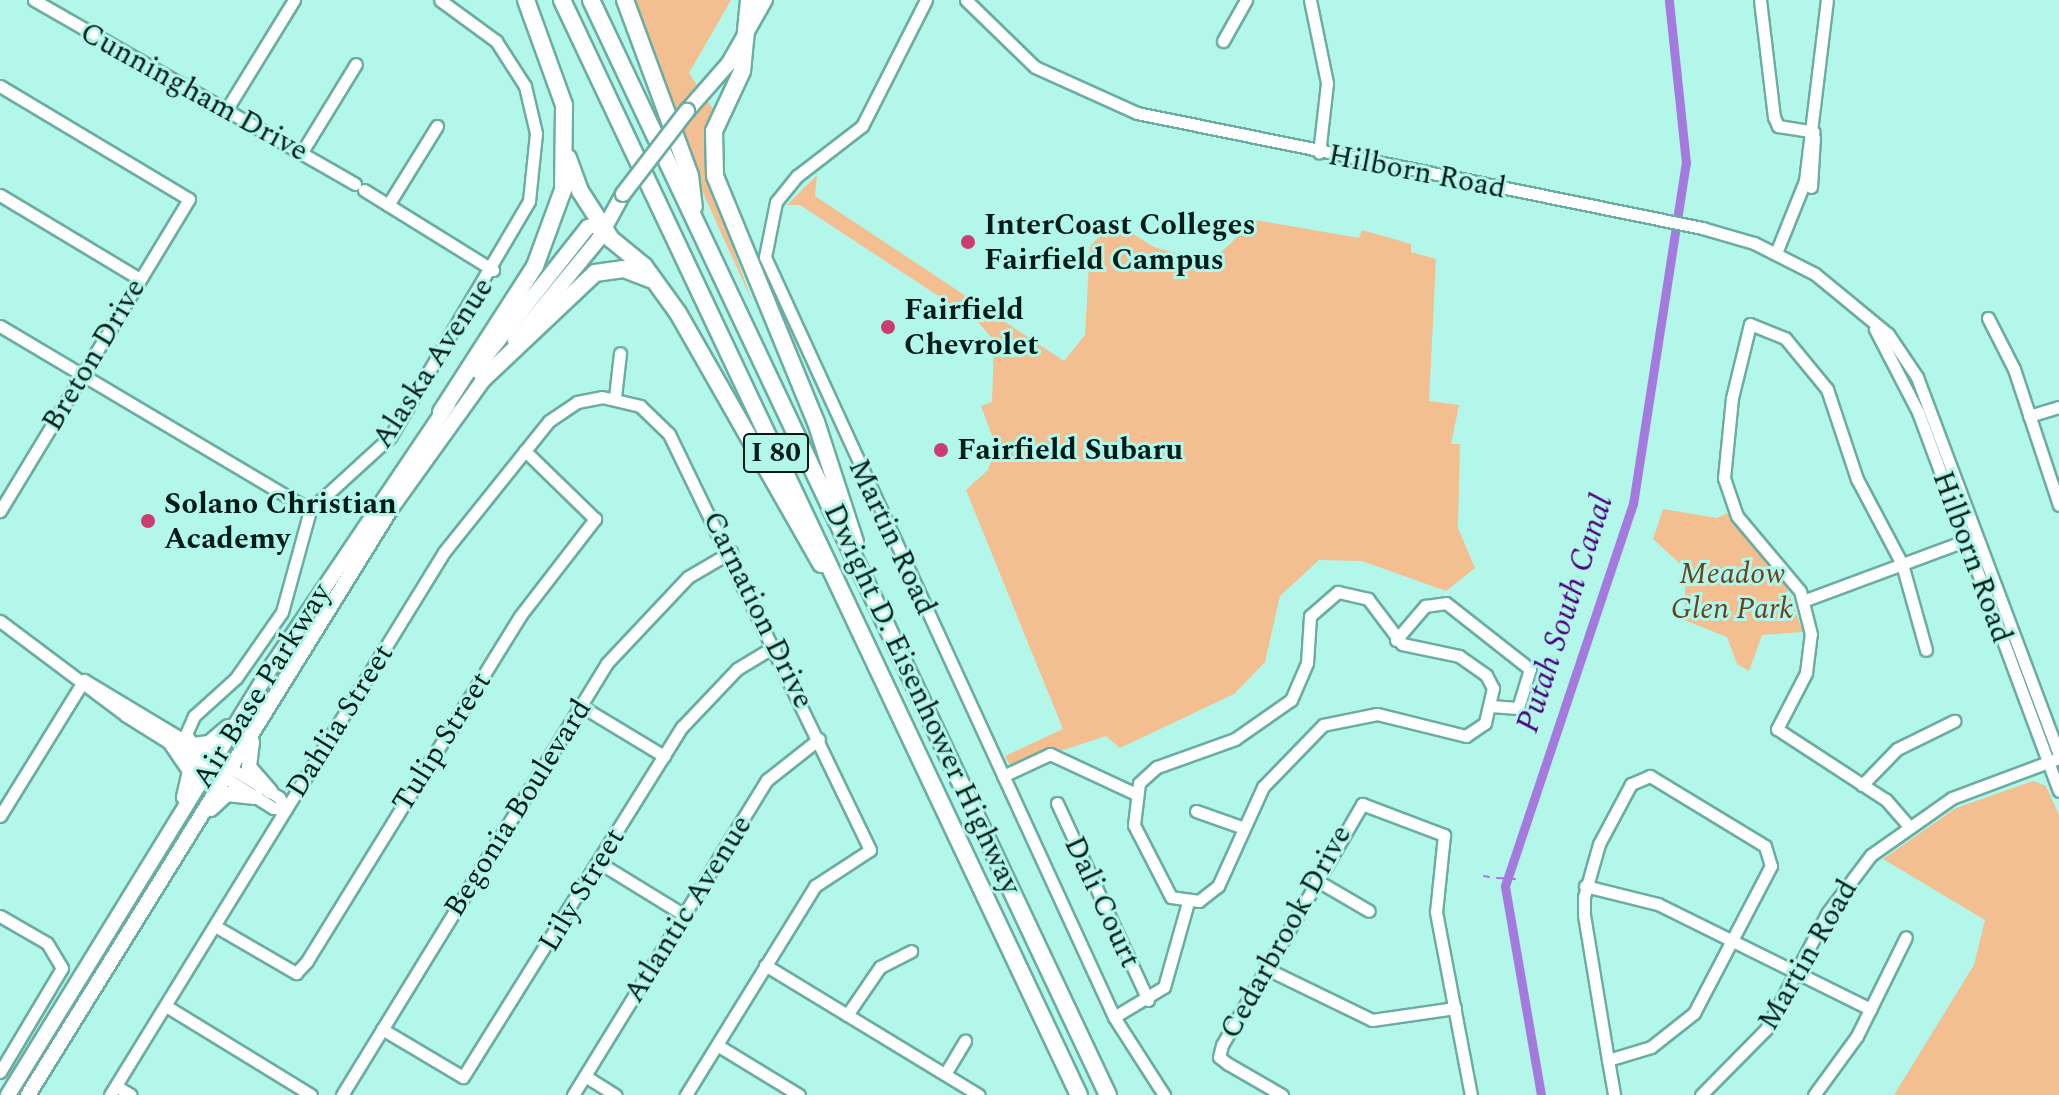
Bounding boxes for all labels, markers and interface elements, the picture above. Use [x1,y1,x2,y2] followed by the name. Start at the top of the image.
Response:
[74,14,314,170] street label: Cunningham Drive
[1325,137,1509,207] street label: Hilborn Road
[984,207,1256,278] place label: InterCoast Colleges Fairfield Campus
[959,233,977,251] marker: InterCoast Colleges Fairfield Campus
[364,271,502,455] street label: Alaska Avenue
[34,272,154,438] street label: Breton Drive
[904,292,1039,362] place label: Fairfield Chevrolet
[879,318,897,336] marker: Fairfield Chevrolet
[742,429,810,477] road number: I 80
[957,432,1183,468] place label: Fairfield Subaru
[932,441,950,459] marker: Fairfield Subaru
[840,453,944,621] street label: Martin Road
[1924,466,2020,648] street label: Hilborn Road
[164,486,397,556] place label: Solano Christian Academy
[1509,490,1623,738] water label: Putah South Canal
[815,498,1029,900] street label: Dwight D. Eisenhower Highway
[695,505,821,715] street label: Carnation Drive
[139,512,157,530] marker: Solano Christian Academy
[1671,556,1793,626] park label: Meadow Glen Park
[185,577,339,795] street label: Air Base Parkway
[279,638,401,804] street label: Dahlia Street
[385,665,499,819] street label: Tulip Street
[437,693,599,923] street label: Begonia Boulevard
[616,809,760,1009] street label: Atlantic Avenue
[1212,819,1360,1045] street label: Cedarbrook Drive
[531,822,633,958] street label: Lily Street
[1056,831,1148,973] street label: Dali Court
[1750,873,1866,1037] street label: Martin Road

